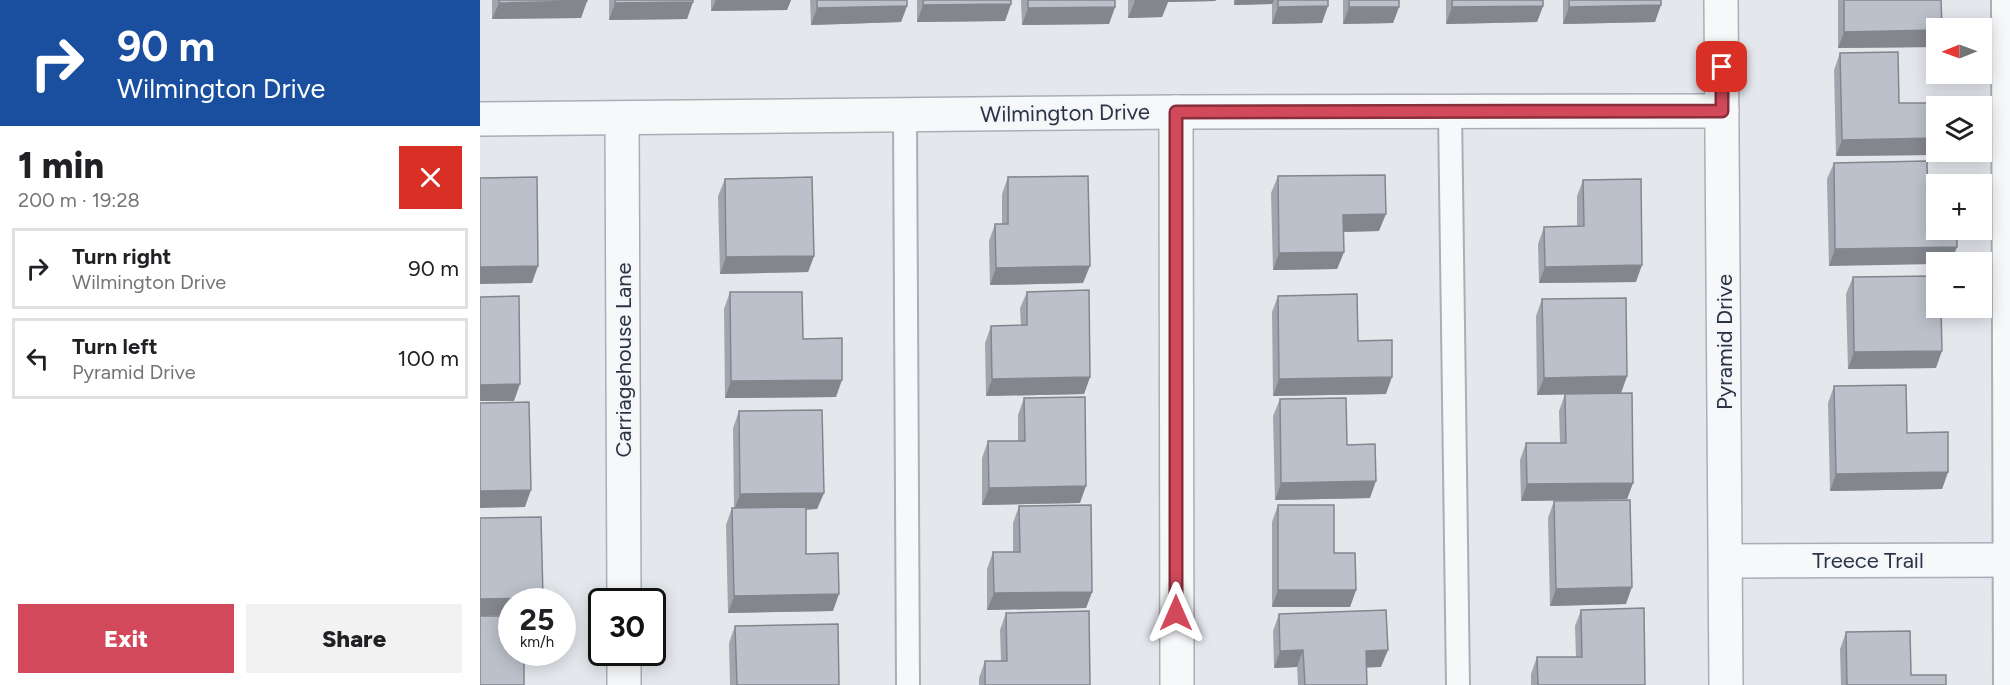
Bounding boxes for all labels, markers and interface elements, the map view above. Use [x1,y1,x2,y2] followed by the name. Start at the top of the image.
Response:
[1926,18,1992,84] north arrow
[1926,18,1992,318] map controls
[117,21,215,72] text: 90 m
[18,24,96,102] icon: right
[1696,41,1747,92] pin
[1705,50,1738,83] icon: arrive
[117,72,325,105] text: Wilmington Drive
[1926,96,1992,162] button: layers
[980,98,1150,128] street label: Wilmington Drive
[18,144,104,187] text: 1 min
[399,146,462,209] button: close
[1926,174,1992,240] button: +
[18,188,140,212] text: 200 m · 19:28
[72,243,171,270] text: Turn right
[21,252,54,285] icon: right
[1926,252,1992,318] button: −
[408,255,459,282] text: 90 m
[610,262,637,458] street label: Carriagehouse Lane
[72,270,226,294] text: Wilmington Drive
[1711,274,1738,410] street label: Pyramid Drive
[72,333,158,360] text: Turn left
[21,342,54,375] icon: left
[398,345,459,372] text: 100 m
[72,360,196,384] text: Pyramid Drive
[1812,547,1924,574] street label: Treece Trail
[1144,581,1208,645] position arrow
[588,588,666,666] speed limit sign: 30
[520,601,554,638] text: 25
[18,604,234,673] button: Exit
[246,604,462,673] button: Share
[520,633,554,651] text: km/h

